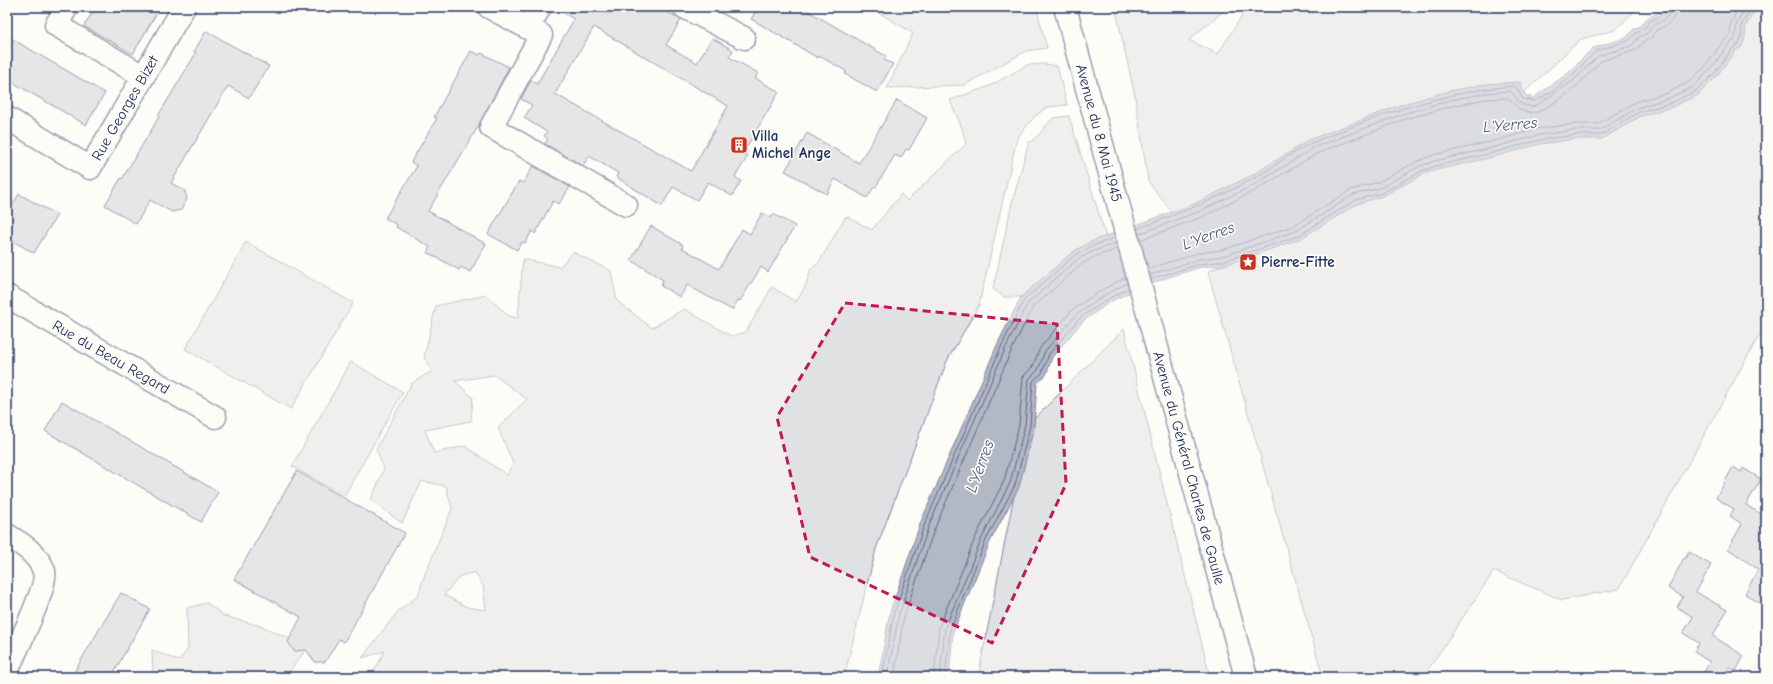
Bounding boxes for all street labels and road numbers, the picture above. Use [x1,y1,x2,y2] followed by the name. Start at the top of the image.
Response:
[88,52,163,164] street label: Rue Georges Bizet
[1072,62,1126,204] street label: Avenue du 8 Mai 1945
[49,316,173,398] street label: Rue du Beau Regard
[1149,349,1229,587] street label: Avenue du Général Charles de Gaulle

